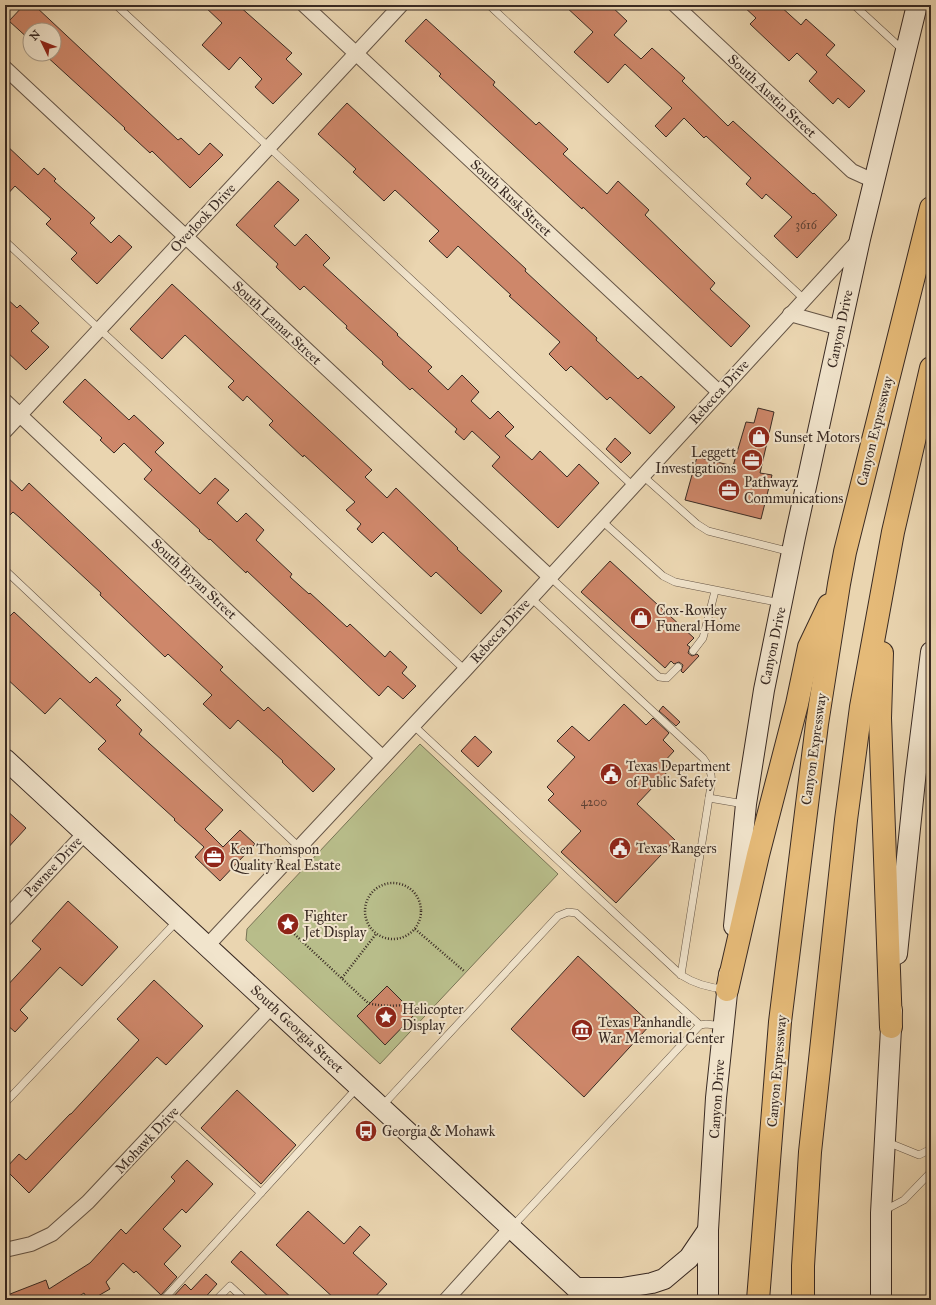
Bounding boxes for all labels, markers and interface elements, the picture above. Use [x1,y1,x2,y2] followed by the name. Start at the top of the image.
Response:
[22,22,62,62] north arrow
[27,27,43,43] text: N
[724,51,820,141] street label: South Austin Street
[467,156,555,240] street label: South Rusk Street
[167,180,239,256] street label: Overlook Drive
[795,218,818,232] house number: 3616
[229,277,325,369] street label: South Lamar Street
[823,288,857,370] street label: Canyon Drive
[685,356,753,428] street label: Rebecca Drive
[853,374,897,488] street label: Canyon Expressway
[746,424,772,450] shop icon: Sunset Motors
[774,429,860,446] place label: Sunset Motors
[655,444,736,477] place label: Leggett Investigations
[739,447,765,473] office icon: Leggett Investigations
[744,474,843,507] place label: Pathwayz Communications
[716,477,742,503] office icon: Pathwayz Communications
[148,535,240,623] street label: South Bryan Street
[466,595,534,667] street label: Rebecca Drive
[656,602,741,635] place label: Cox-Rowley Funeral Home
[628,605,654,631] shop icon: Cox-Rowley Funeral Home
[756,605,790,687] street label: Canyon Drive
[798,692,830,806] street label: Canyon Expressway
[626,758,731,791] place label: Texas Department of Public Safety
[598,761,624,787] public building icon: Texas Department of Public Safety
[581,795,607,809] house number: 4200
[20,833,86,901] street label: Pawnee Drive
[607,835,633,861] public building icon: Texas Rangers
[636,840,717,857] place label: Texas Rangers
[230,841,341,874] place label: Ken Thomspon Quality Real Estate
[201,844,227,870] office icon: Ken Thomspon Quality Real Estate
[302,908,367,942] place label: Fighter Jet Display
[275,911,301,937] place icon: Fighter Jet Display
[247,982,347,1076] street label: South Georgia Street
[402,1001,464,1034] place label: Helicopter Display
[373,1004,399,1030] place icon: Helicopter Display
[598,1014,725,1047] place label: Texas Panhandle War Memorial Center
[764,1014,790,1128] street label: Canyon Expressway
[569,1017,595,1043] museum icon: Texas Panhandle War Memorial Center
[706,1059,728,1139] street label: Canyon Drive
[111,1103,183,1177] street label: Mohawk Drive
[353,1118,379,1144] bus stop icon: Georgia & Mohawk
[382,1123,496,1140] place label: Georgia & Mohawk

